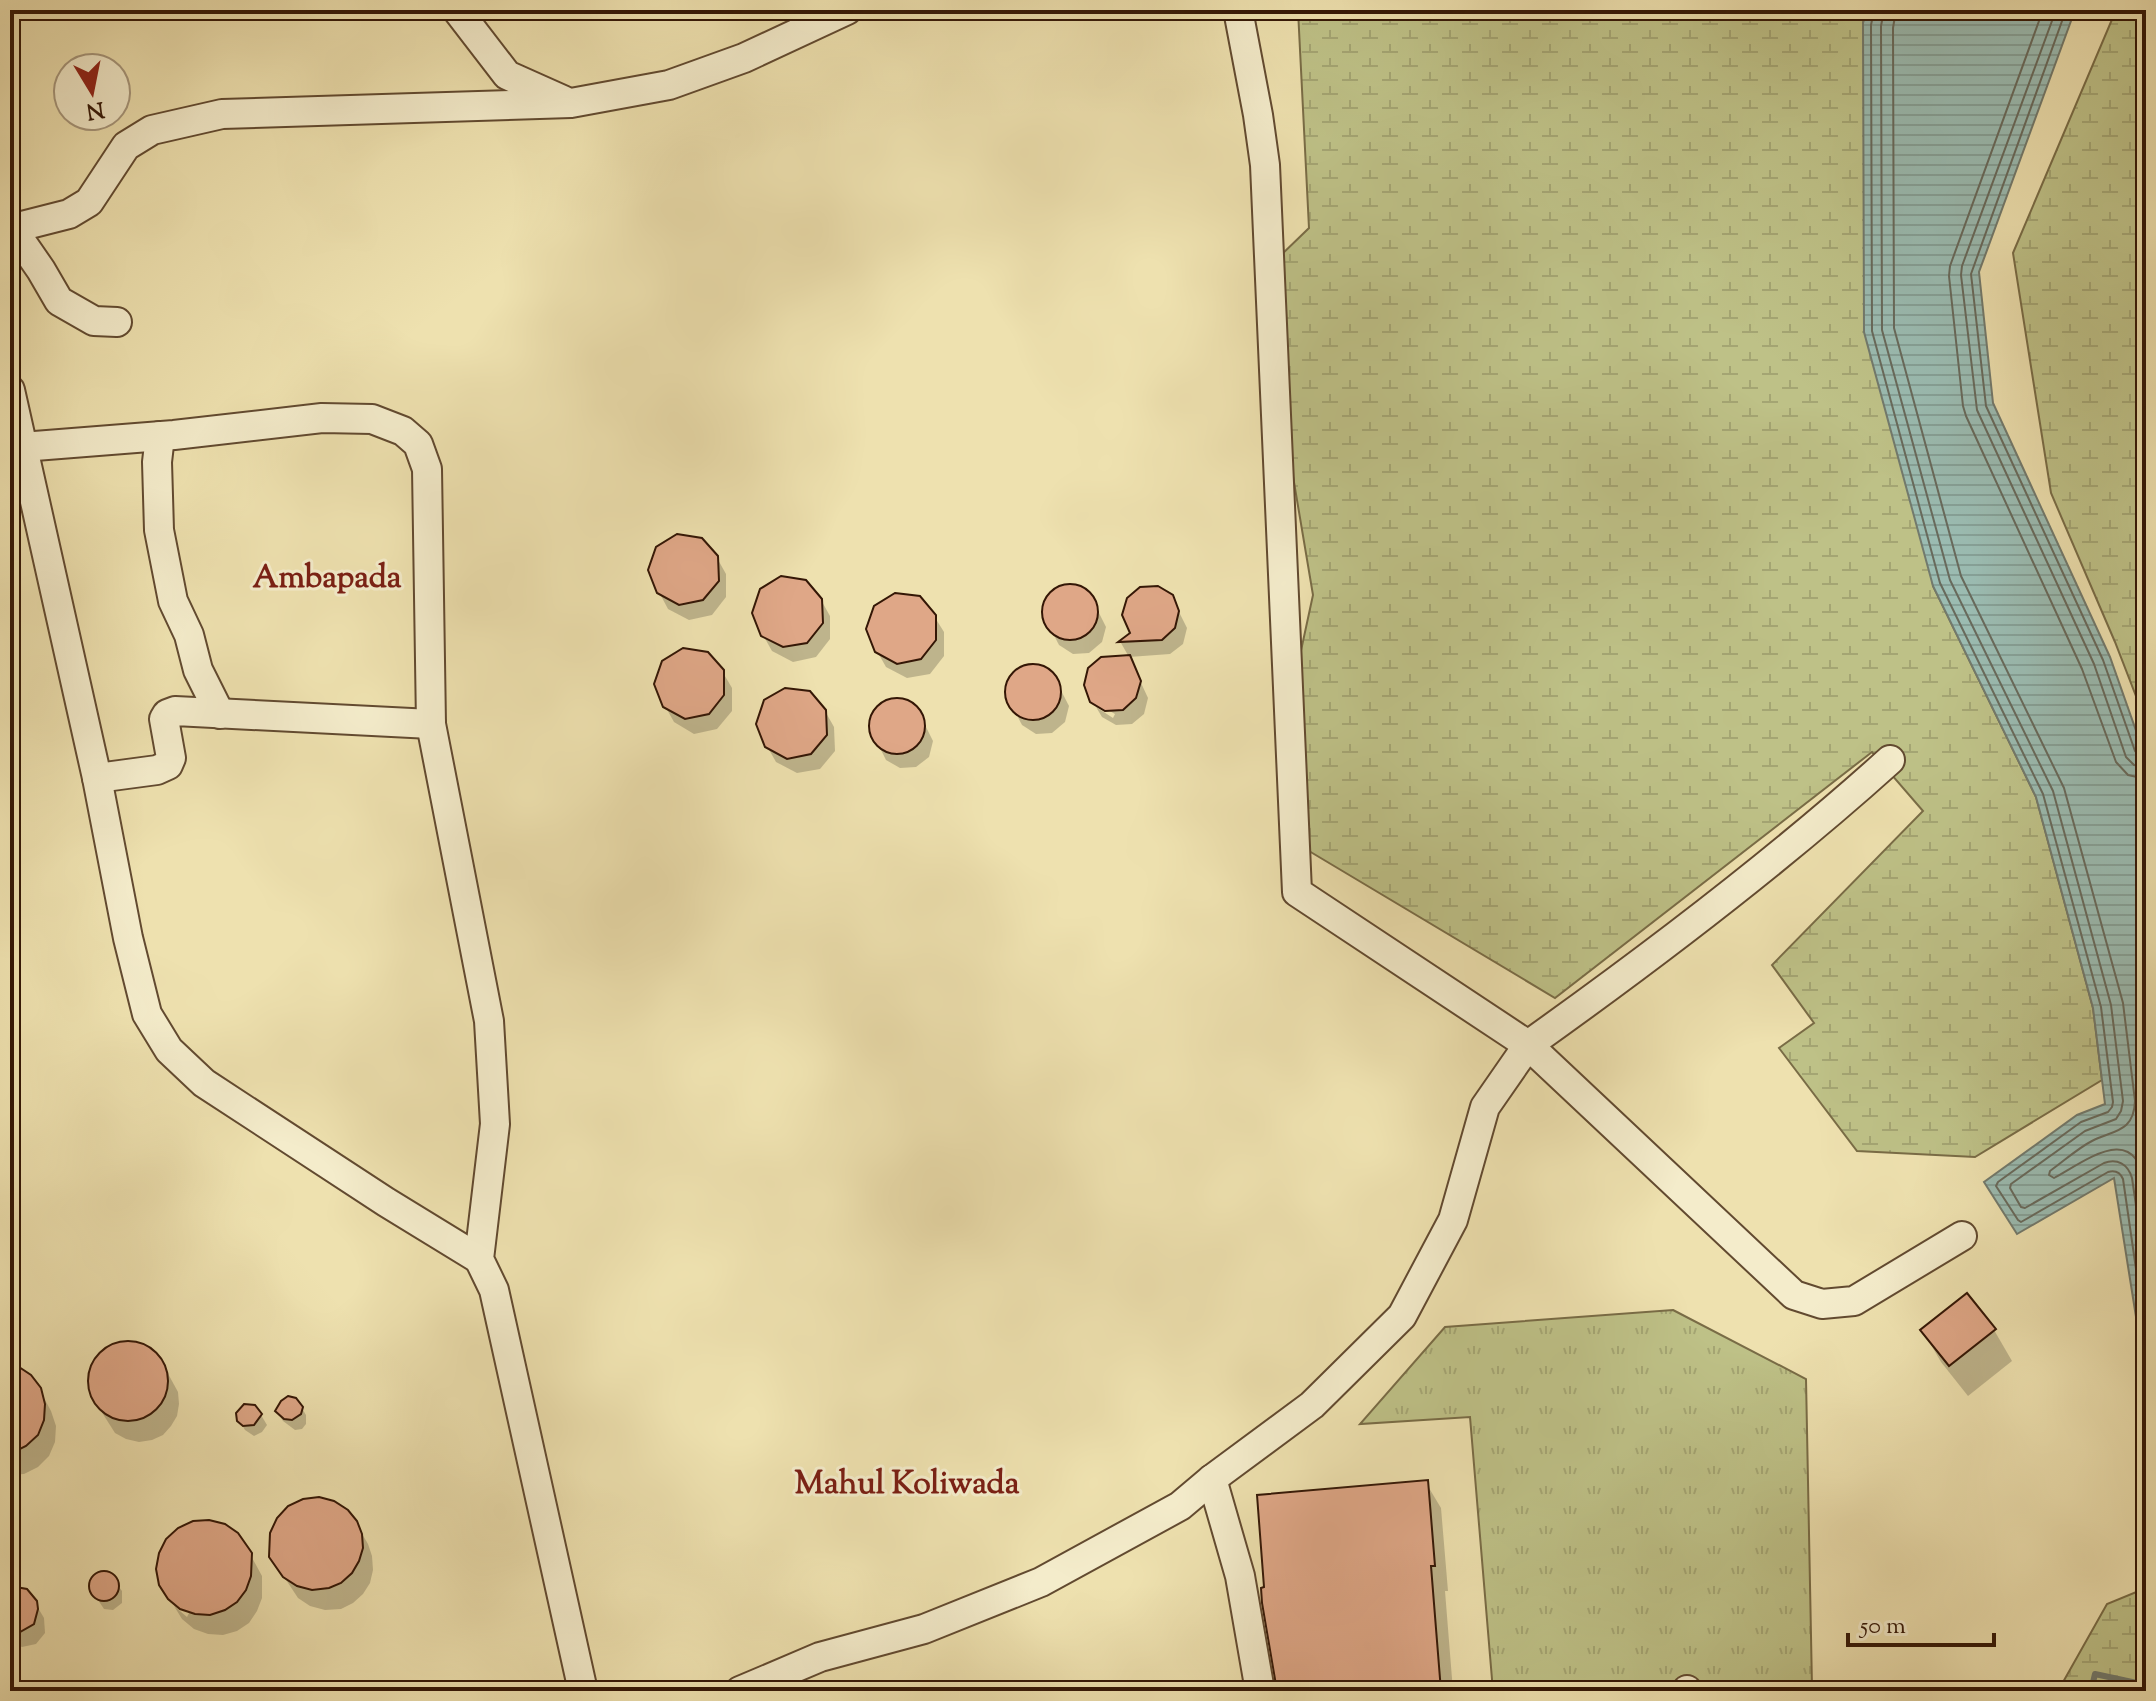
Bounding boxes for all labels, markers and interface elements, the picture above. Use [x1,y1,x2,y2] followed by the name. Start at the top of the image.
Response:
[52,52,132,132] north arrow
[83,91,106,126] text: N
[253,556,402,602] district label: Ambapada
[795,1462,1020,1508] district label: Mahul Koliwada
[1848,1597,1994,1647] scale bar
[1858,1610,1906,1644] text: 50 m

